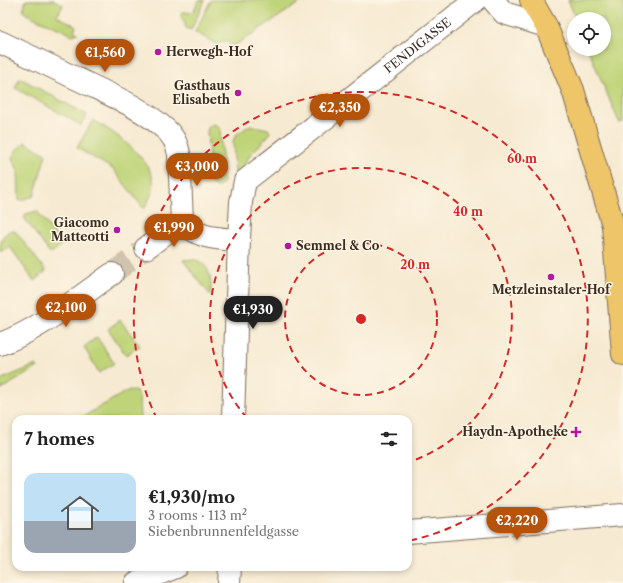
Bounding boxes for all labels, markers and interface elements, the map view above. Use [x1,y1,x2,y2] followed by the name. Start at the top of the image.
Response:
[567,12,611,56] map controls
[567,12,611,56] button: locate
[381,14,454,76] street label: FENDIGASSE
[72,39,138,73] pin: €1,560
[85,44,125,60] text: €1,560
[166,44,254,59] place label: Herwegh-Hof
[153,47,163,57] marker: Herwegh-Hof
[172,78,231,107] place label: Gasthaus Elisabeth
[233,88,243,98] marker: Gasthaus Elisabeth
[307,94,373,128] pin: €2,350
[319,99,361,115] text: €2,350
[507,151,537,166] text: 60 m
[164,153,230,187] pin: €3,000
[175,158,219,174] text: €3,000
[453,204,483,219] text: 40 m
[141,214,207,248] pin: €1,990
[51,215,110,244] place label: Giacomo Matteotti
[153,219,195,235] text: €1,990
[112,225,122,235] marker: Giacomo Matteotti
[296,238,380,253] place label: Semmel & Co
[283,241,293,251] marker: Semmel & Co
[400,257,430,272] text: 20 m
[546,272,556,282] marker: Metzleinstaler-Hof
[492,282,612,297] place label: Metzleinstaler-Hof
[33,294,99,328] pin: €2,100
[220,296,286,330] pin: €1,930
[45,299,87,315] text: €2,100
[233,301,273,317] text: €1,930
[354,312,368,326] centre of rings
[462,424,568,439] place label: Haydn-Apotheke
[571,427,581,437] marker: Haydn-Apotheke
[378,428,400,450] icon: filters
[24,429,95,449] text: 7 homes
[148,487,235,507] text: €1,930/mo
[56,489,104,537] icon: home
[148,507,247,523] text: 3 rooms · 113 m²
[484,507,550,541] pin: €2,220
[495,512,539,528] text: €2,220
[148,523,299,539] text: Siebenbrunnenfeldgasse

